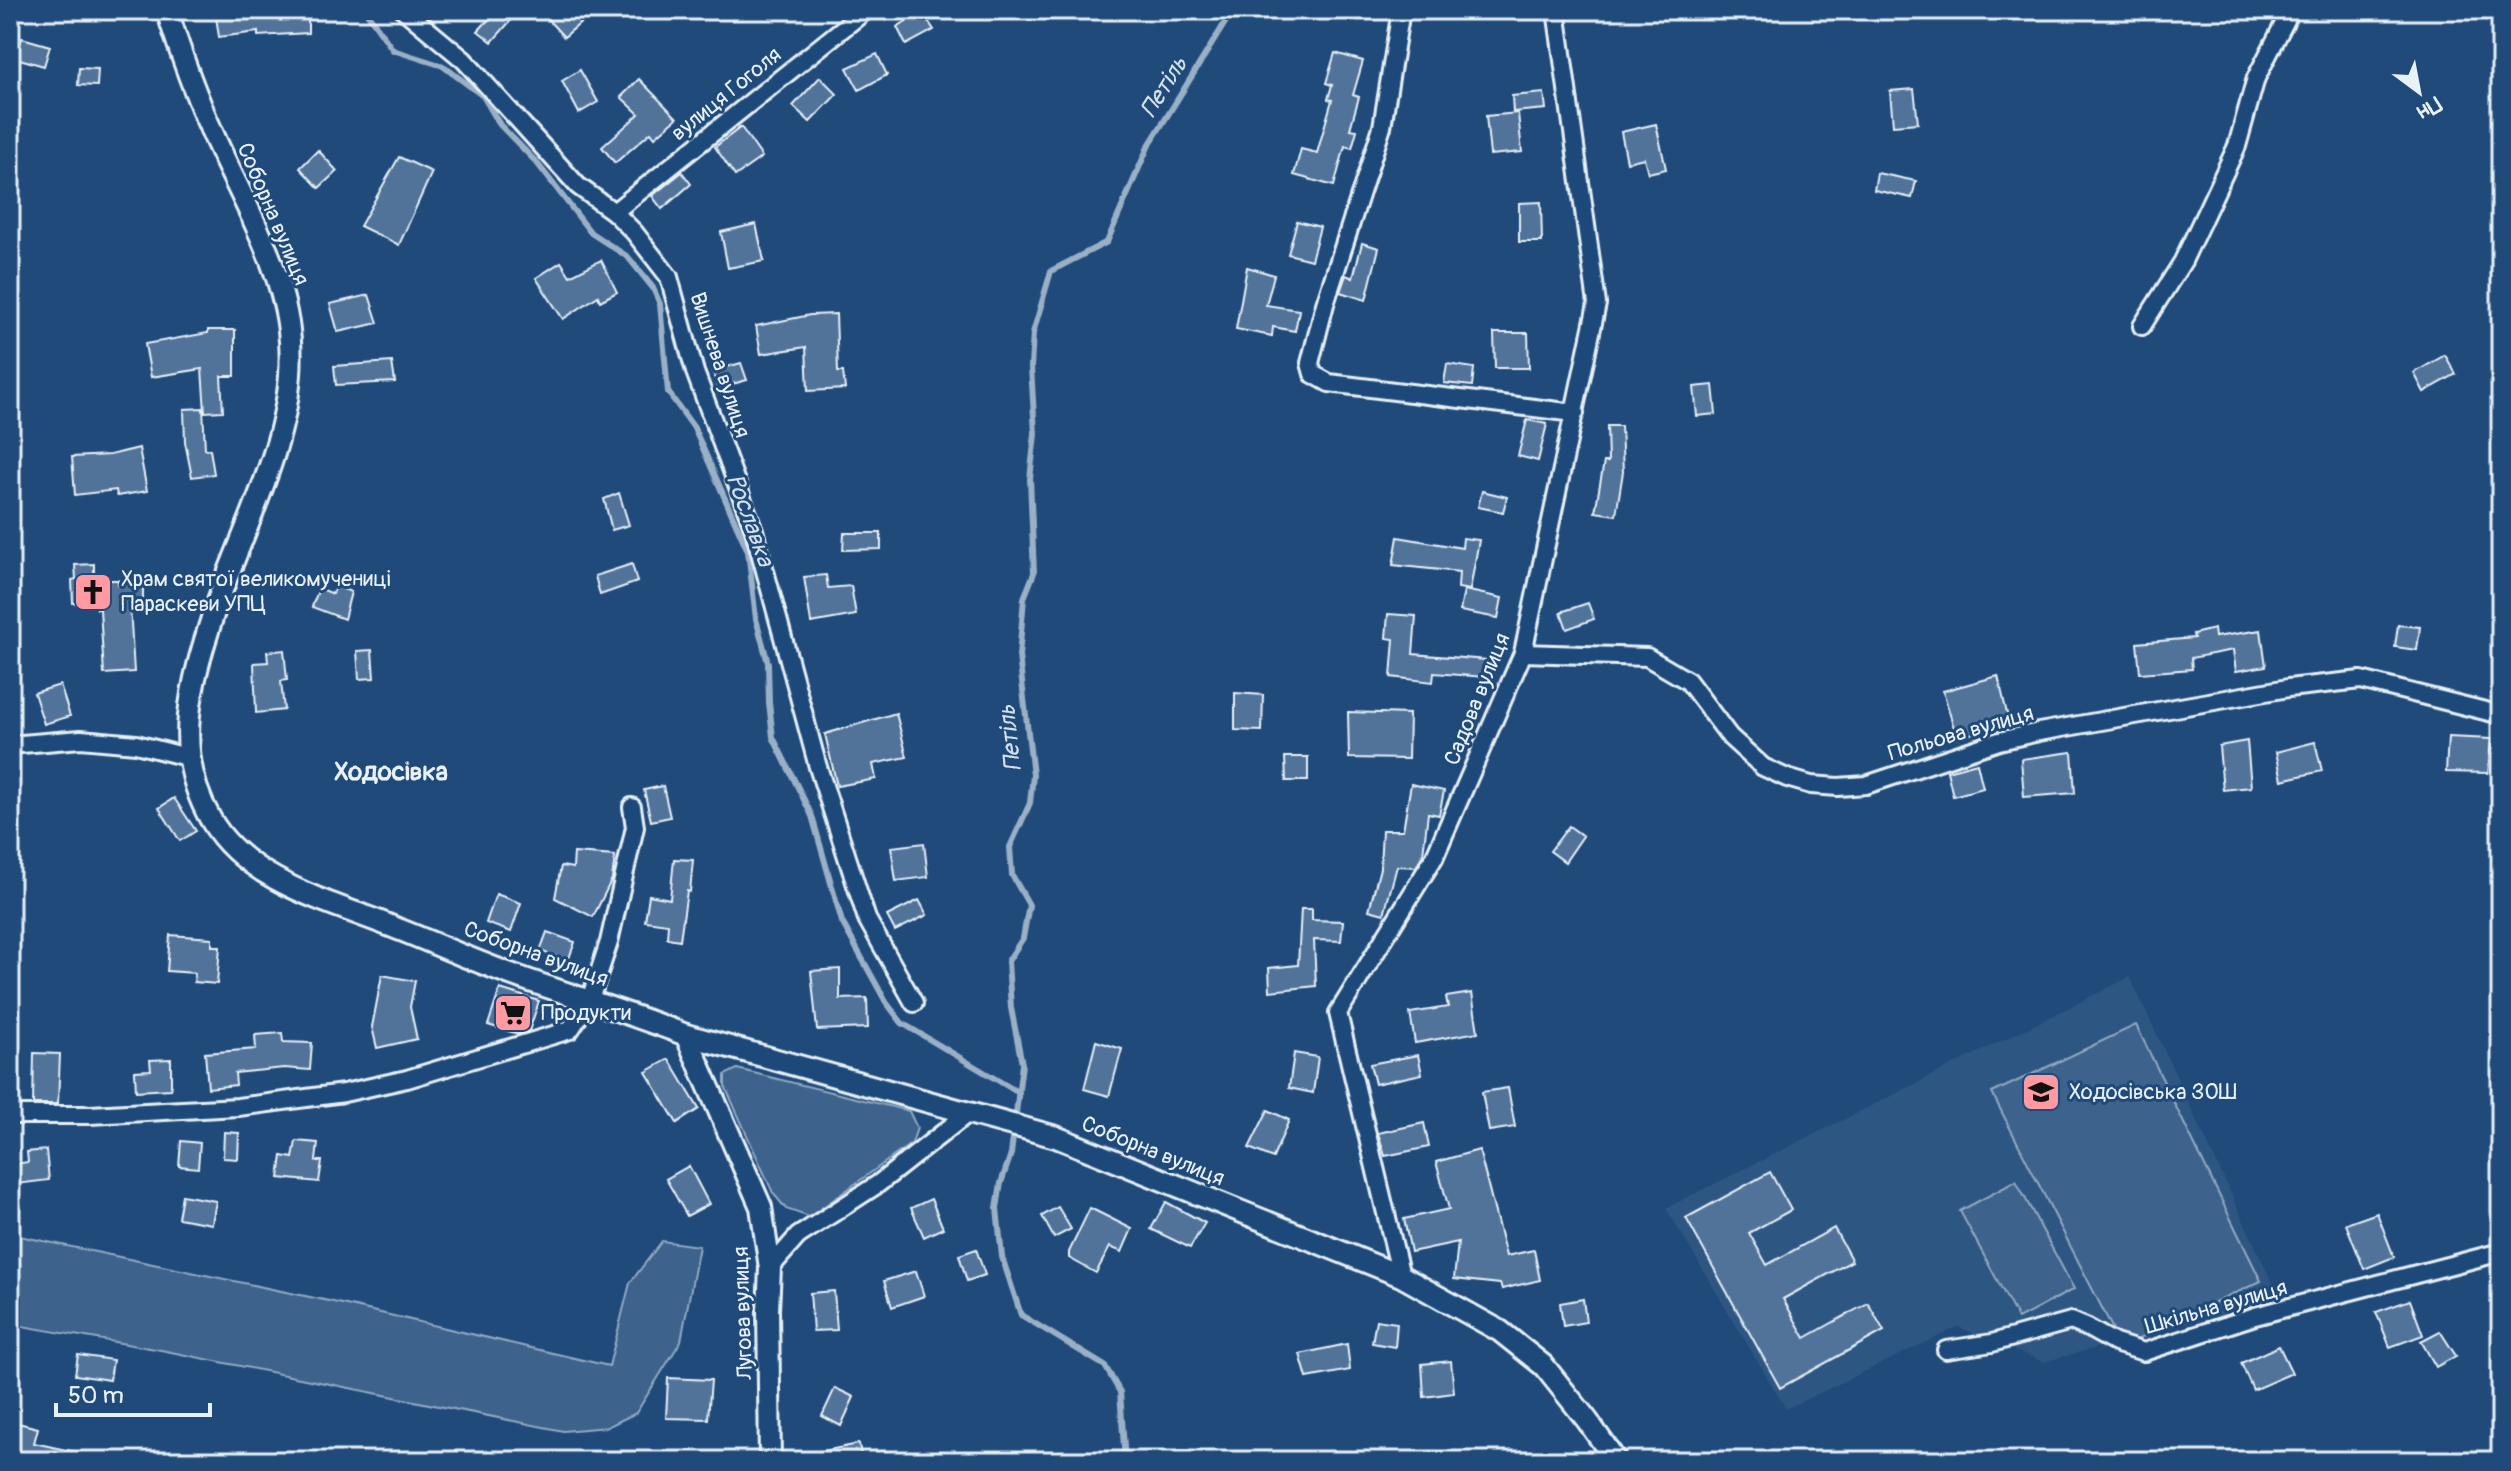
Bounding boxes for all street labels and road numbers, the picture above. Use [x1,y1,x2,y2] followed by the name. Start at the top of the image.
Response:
[665,41,787,147] street label: вулиця Гоголя
[230,139,316,289] street label: Соборна вулиця
[683,289,757,441] street label: Вишнева вулиця
[1438,629,1516,769] street label: Садова вулиця
[1885,699,2037,767] street label: Польова вулиця
[460,915,612,993] street label: Соборна вулиця
[1077,1110,1229,1192] street label: Соборна вулиця
[727,1246,759,1381] street label: Лугова вулиця
[2142,1273,2290,1341] street label: Шкільна вулиця

